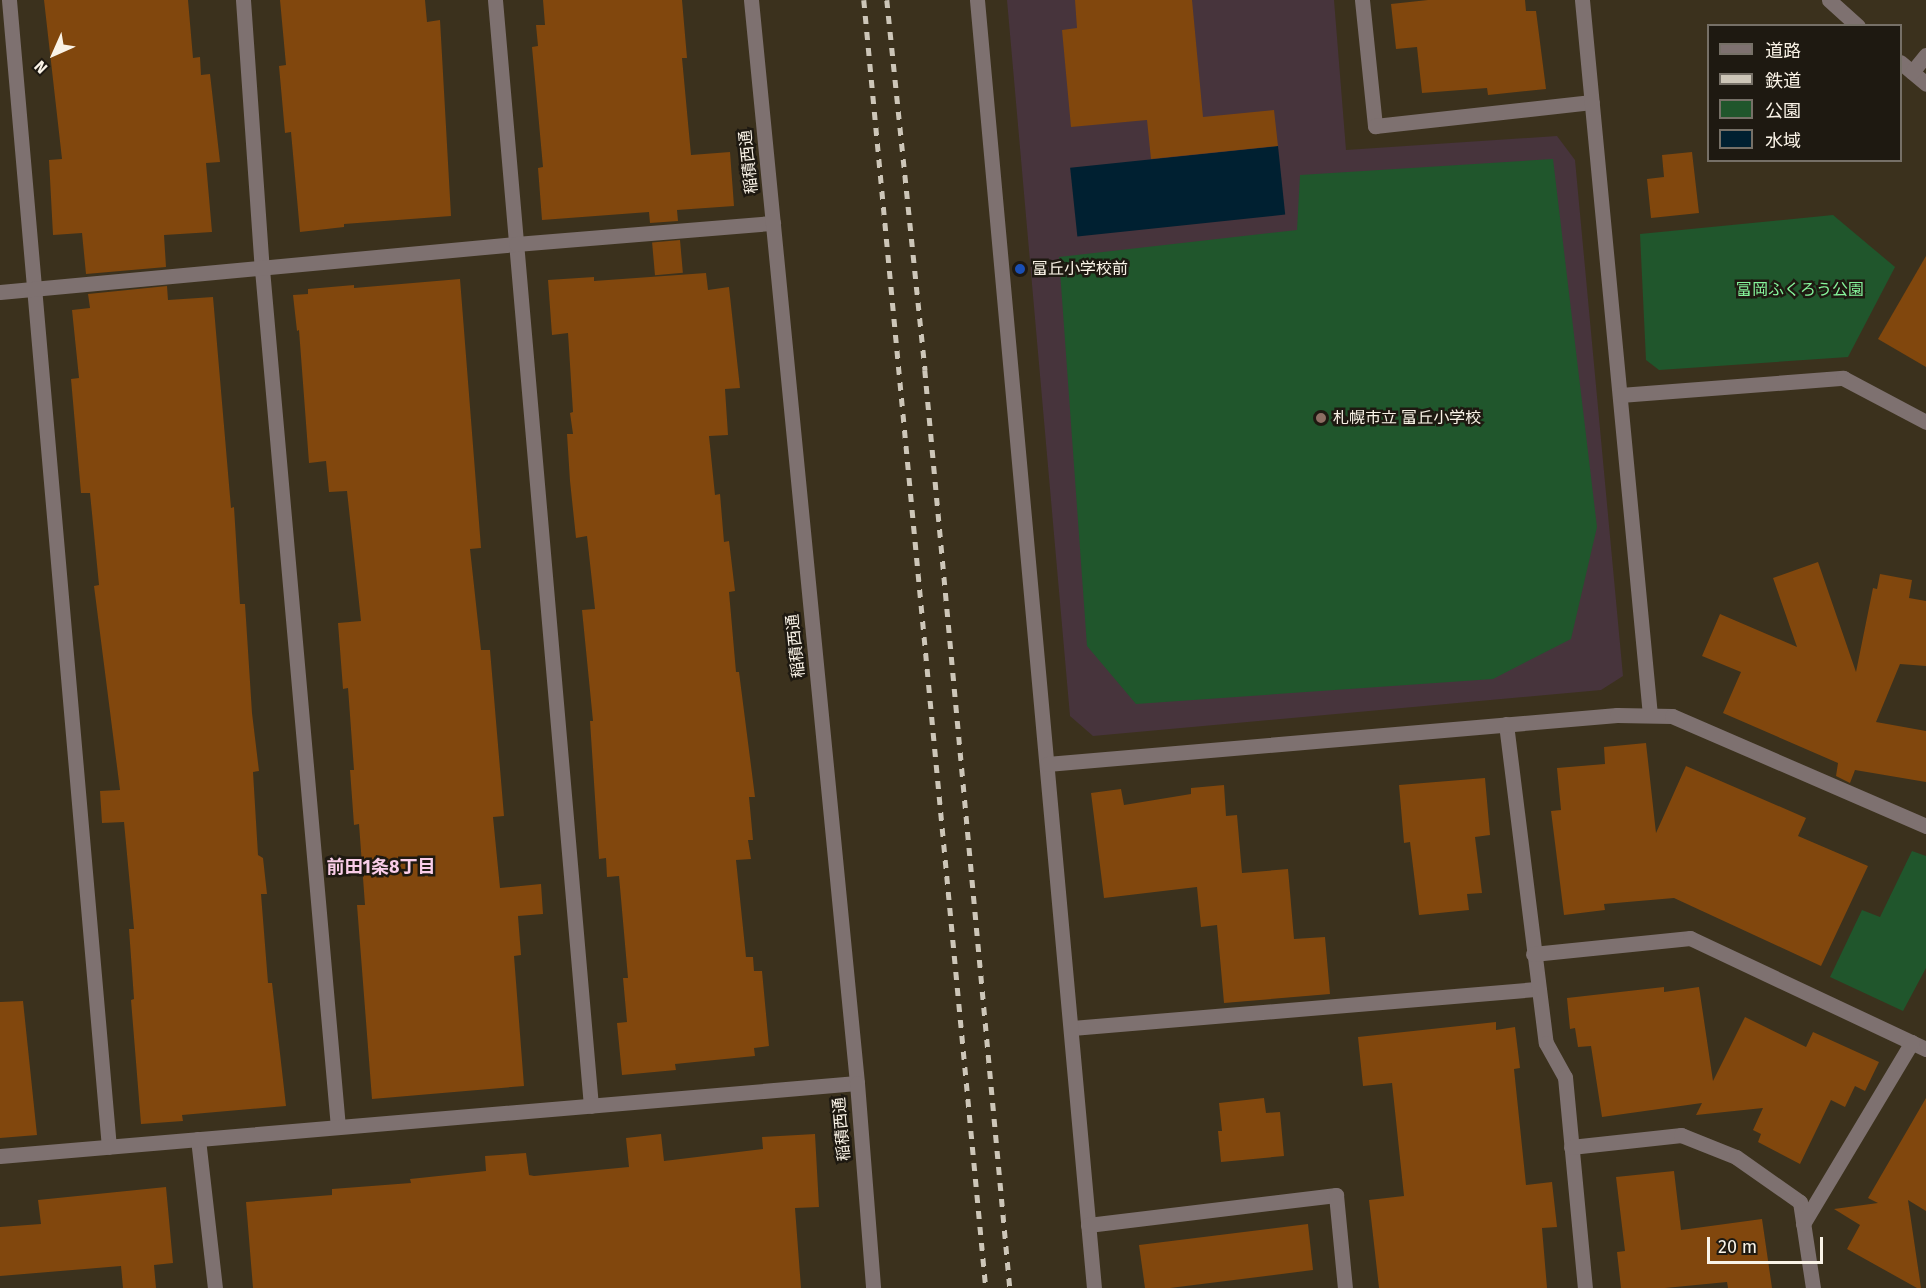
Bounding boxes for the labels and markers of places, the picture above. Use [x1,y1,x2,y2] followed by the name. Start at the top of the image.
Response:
[1032,259,1128,279] place label: 富丘小学校前
[1013,262,1027,276] marker: 富丘小学校前
[1333,408,1481,428] place label: 札幌市立 富丘小学校
[1314,411,1328,425] marker: 札幌市立 富丘小学校

